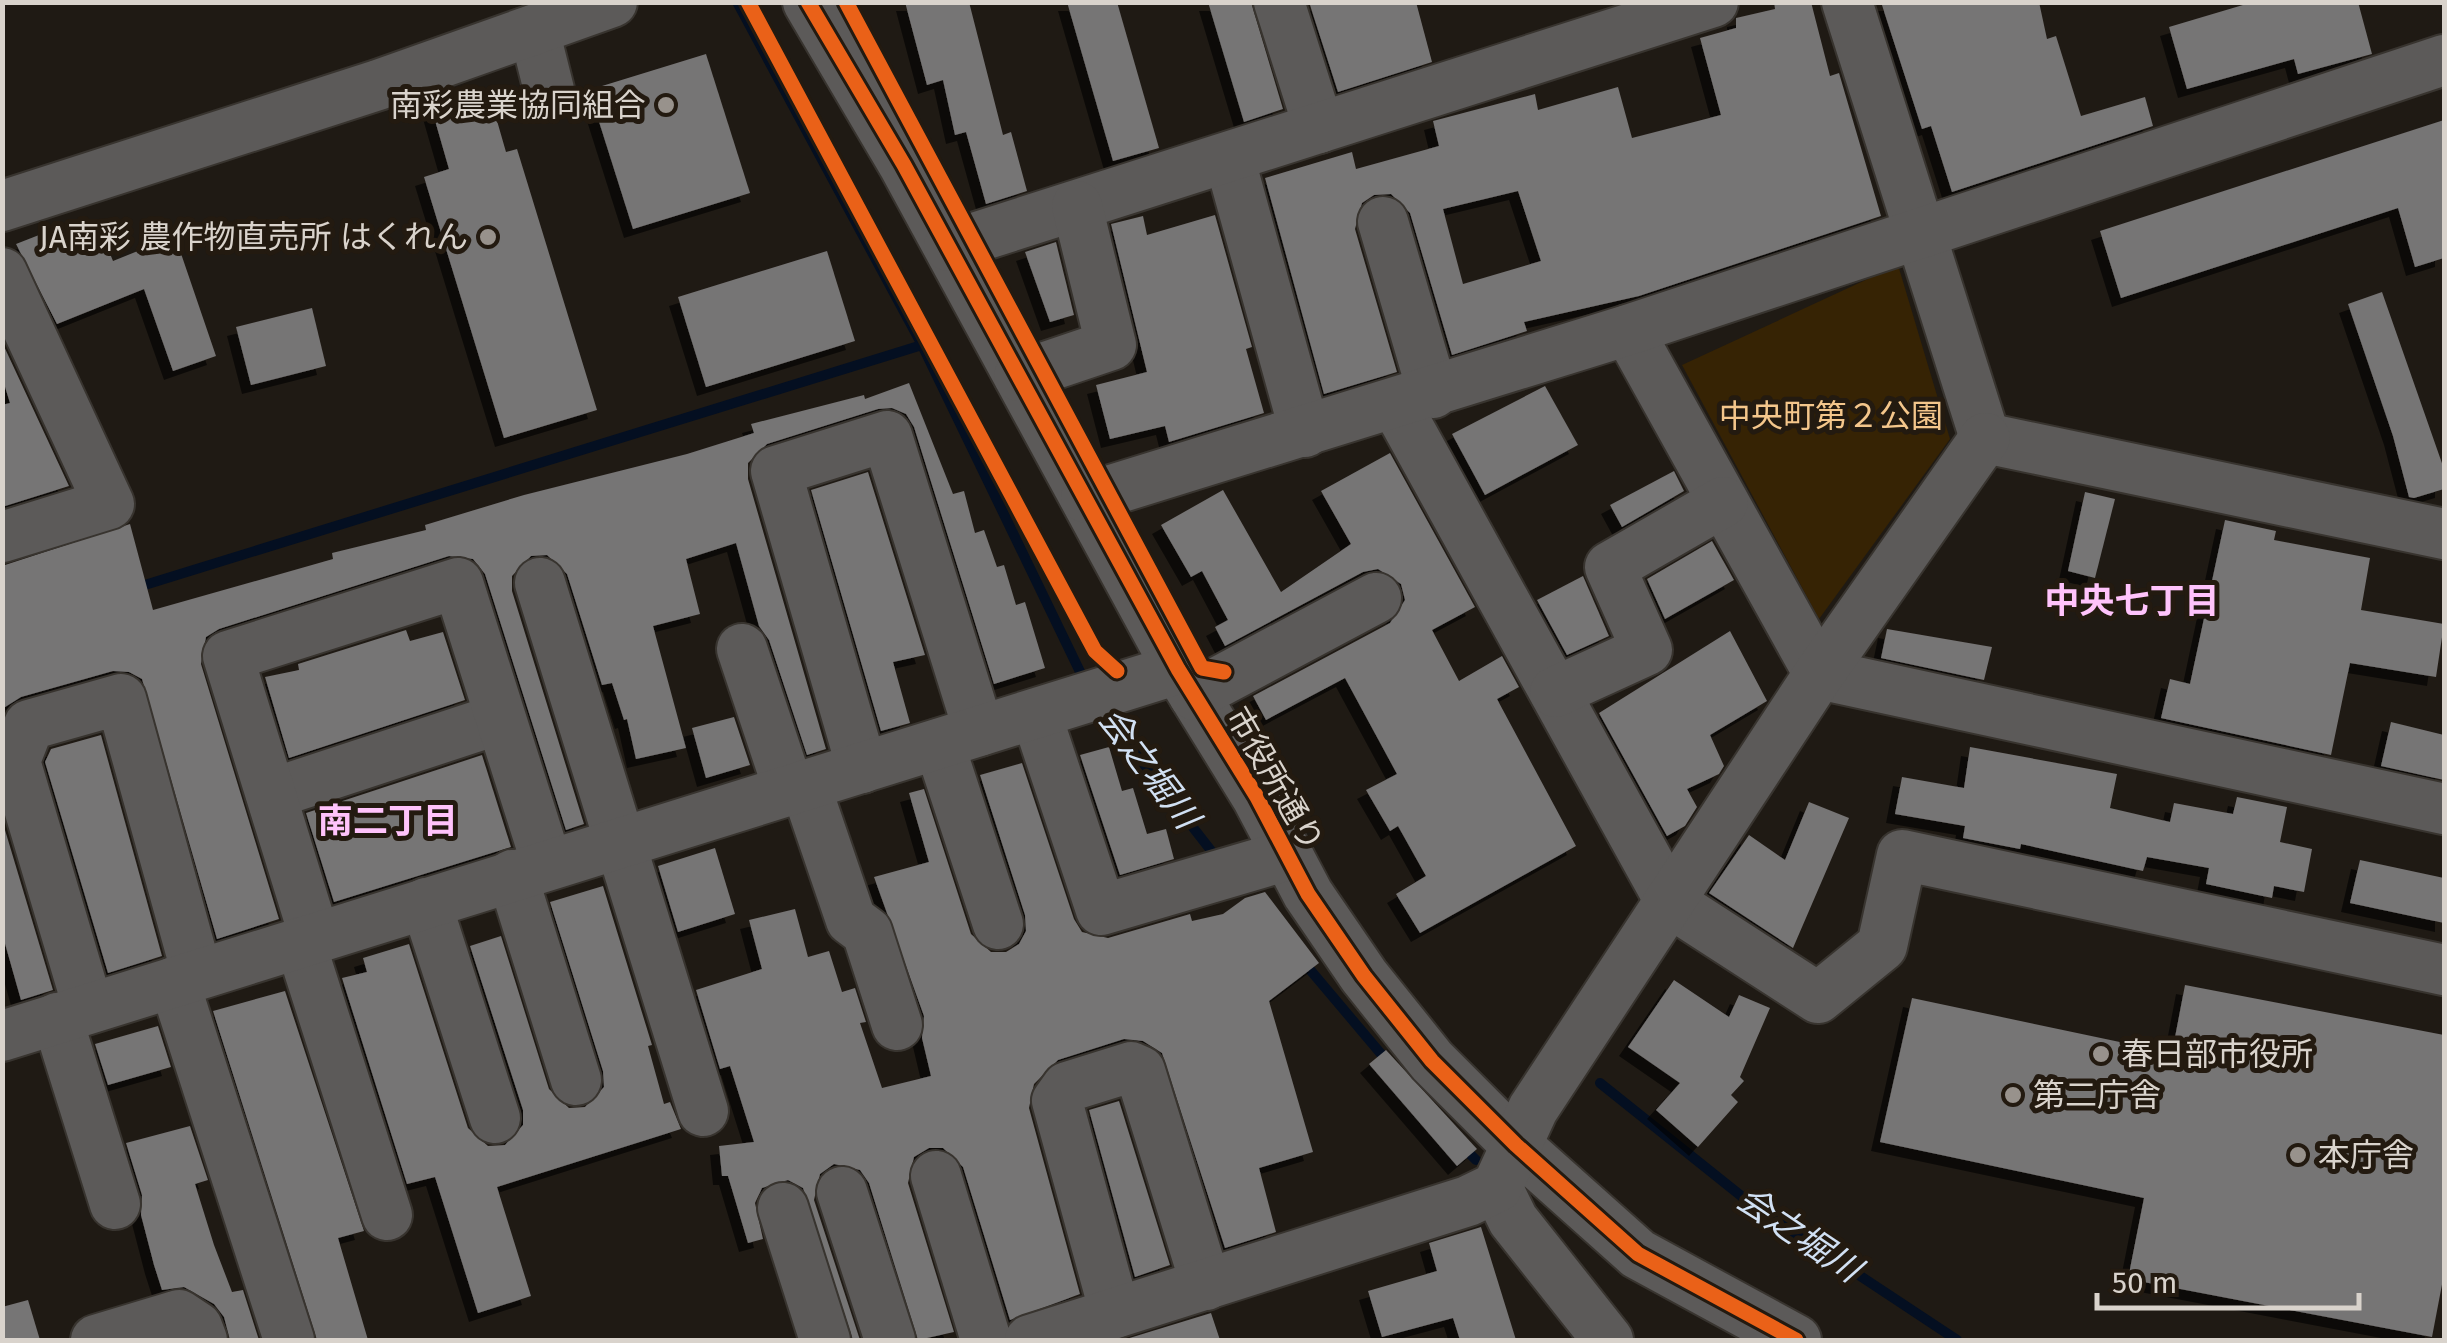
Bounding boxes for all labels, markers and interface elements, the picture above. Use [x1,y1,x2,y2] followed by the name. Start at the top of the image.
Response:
[390,86,646,124] place label: 南彩農業協同組合
[655,94,677,116] marker: 南彩農業協同組合
[39,218,468,256] place label: JA南彩 農作物直売所 はくれん
[477,226,499,248] marker: JA南彩 農作物直売所 はくれん
[1719,397,1943,435] park label: 中央町第２公園
[2044,580,2220,622] district label: 中央七丁目
[1090,699,1210,840] water label: 会之堀川
[1219,700,1331,858] street label: 市役所通り
[318,800,458,842] district label: 南二丁目
[2121,1035,2313,1073] place label: 春日部市役所
[2090,1043,2112,1065] marker: 春日部市役所
[2033,1076,2161,1114] place label: 第二庁舎
[2002,1084,2024,1106] marker: 第二庁舎
[2318,1136,2414,1174] place label: 本庁舎
[2287,1144,2309,1166] marker: 本庁舎
[1729,1177,1872,1293] water label: 会之堀川
[2097,1248,2360,1310] scale bar
[2112,1265,2177,1301] text: 50 m

